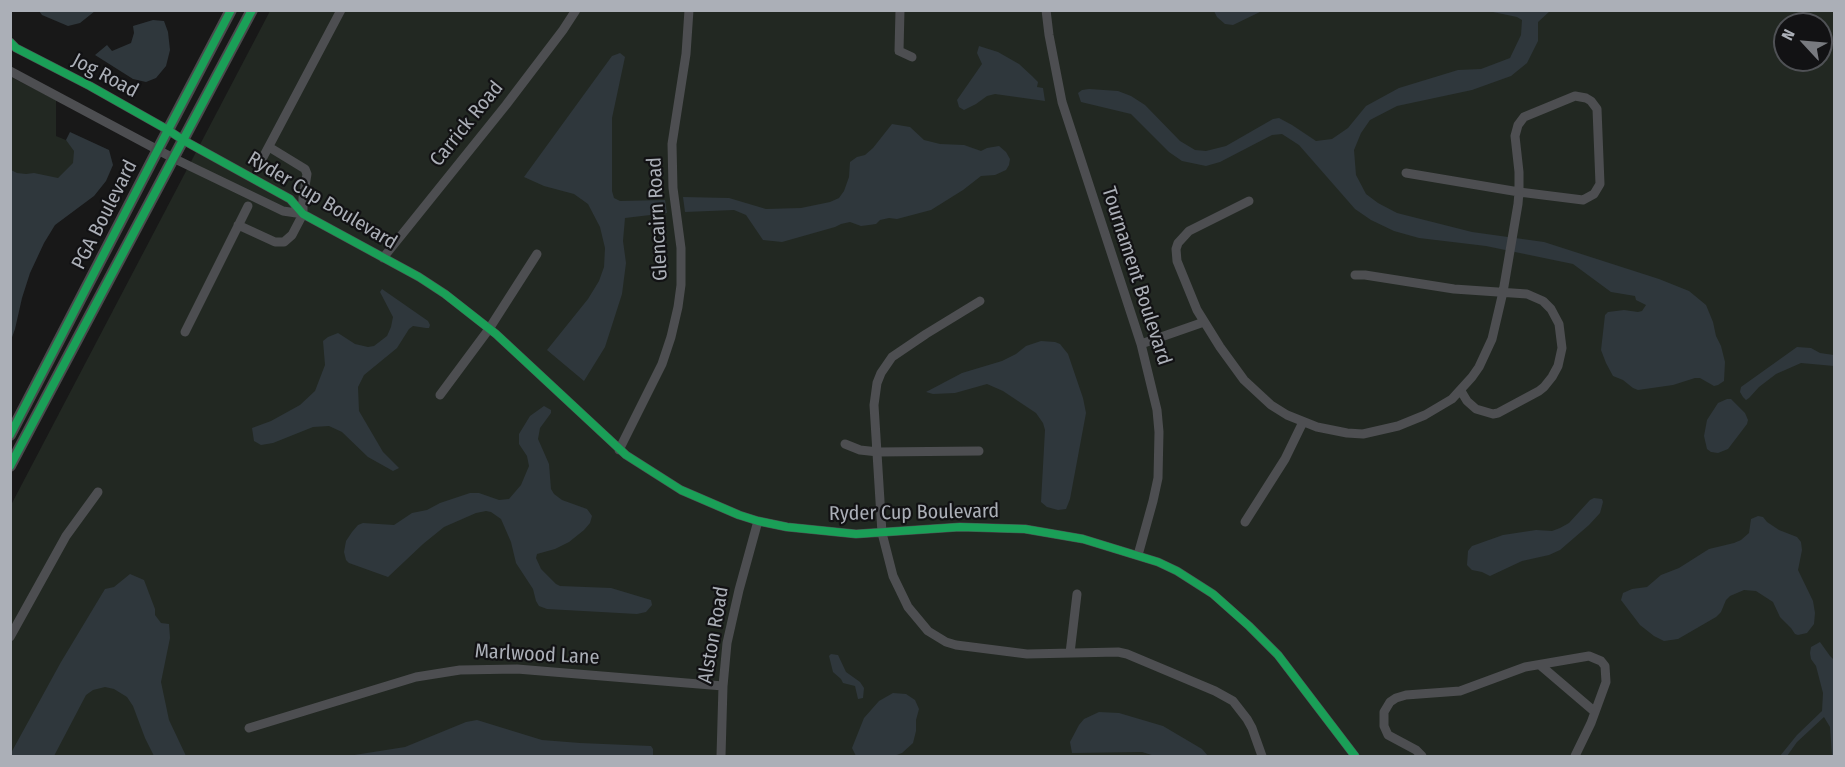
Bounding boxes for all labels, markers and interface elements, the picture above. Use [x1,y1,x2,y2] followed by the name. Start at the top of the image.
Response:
[1773,12,1833,72] north arrow
[1778,26,1799,43] text: N
[68,49,142,103] street label: Jog Road
[425,77,509,171] street label: Carrick Road
[243,147,401,255] street label: Ryder Cup Boulevard
[67,156,143,274] street label: PGA Boulevard
[643,156,673,282] street label: Glencairn Road
[1096,184,1176,368] street label: Tournament Boulevard
[829,500,999,526] street label: Ryder Cup Boulevard
[694,585,734,685] street label: Alston Road
[474,640,600,670] street label: Marlwood Lane

